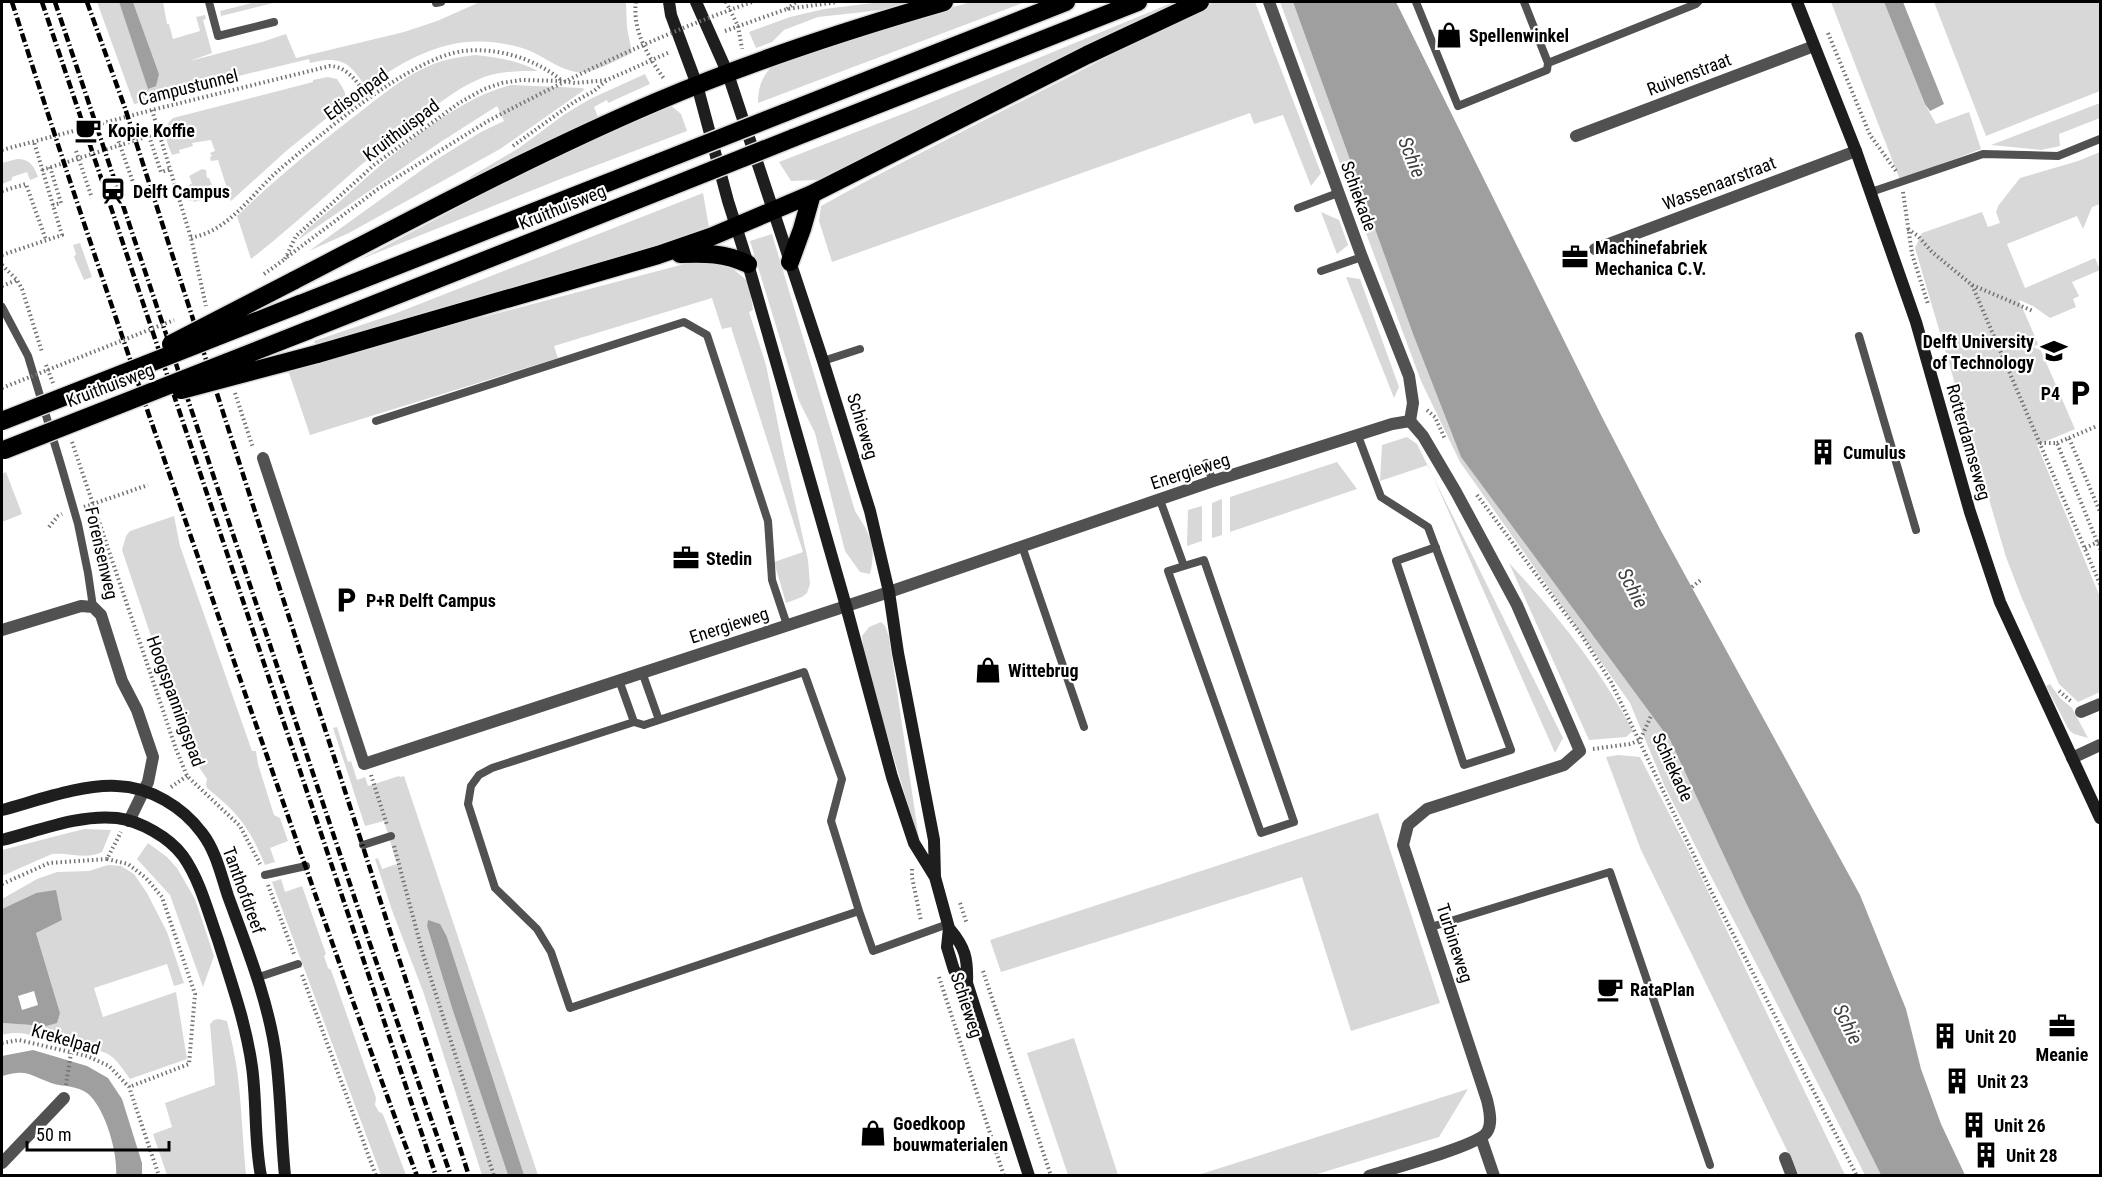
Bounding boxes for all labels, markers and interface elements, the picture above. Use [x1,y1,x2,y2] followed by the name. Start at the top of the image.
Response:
[1434,20,1464,50] shop icon: Spellenwinkel
[1469,25,1569,46] place label: Spellenwinkel
[1644,48,1734,100] street label: Ruivenstraat
[136,64,240,110] street label: Campustunnel
[320,64,392,124] street label: Edisonpad
[359,95,443,165] street label: Kruithuispad
[73,115,103,145] cafe icon: Kopie Koffie
[108,120,195,141] place label: Kopie Koffie
[1393,133,1431,181] water label: Schie
[1659,152,1779,214] street label: Wassenaarstraat
[1337,158,1381,234] street label: Schiekade
[98,176,128,206] station icon: Delft Campus
[515,180,609,234] street label: Kruithuisweg
[133,181,230,202] place label: Delft Campus
[1595,237,1708,279] place label: Machinefabriek Mechanica C.V.
[1560,242,1590,272] office icon: Machinefabriek Mechanica C.V.
[1923,331,2034,373] place label: Delft University of Technology
[2039,336,2069,366] school or university icon: Delft University of Technology
[63,359,157,411] street label: Kruithuisweg
[2065,378,2095,408] parking icon: P4
[1942,382,1996,502] street label: Rotterdamseweg
[2041,383,2060,404] place label: P4
[843,390,883,462] street label: Schieweg
[1808,437,1838,467] building icon: Cumulus
[1843,442,1906,463] place label: Cumulus
[1148,448,1232,494] street label: Energieweg
[81,505,123,601] street label: Forensenweg
[671,543,701,573] office icon: Stedin
[706,548,752,569] place label: Stedin
[1613,564,1653,612] water label: Schie
[331,585,361,615] parking icon: P+R Delft Campus
[366,590,496,611] place label: P+R Delft Campus
[687,602,771,648] street label: Energieweg
[143,633,209,769] street label: Hoogspanningspad
[973,655,1003,685] shop icon: Wittebrug
[1008,660,1078,681] place label: Wittebrug
[1648,729,1698,805] street label: Schiekade
[219,844,270,937] street label: Tanthofdreef
[1432,901,1478,985] street label: Turbineweg
[947,969,987,1041] street label: Schieweg
[1595,974,1625,1004] cafe icon: RataPlan
[1630,979,1695,1000] place label: RataPlan
[1828,1000,1868,1048] water label: Schie
[2047,1011,2077,1041] office icon: Meanie
[29,1019,103,1059] street label: Krekelpad
[1930,1021,1960,1051] building icon: Unit 20
[1965,1026,2017,1047] place label: Unit 20
[2036,1044,2089,1065] place label: Meanie
[1942,1066,1972,1096] building icon: Unit 23
[1977,1071,2029,1092] place label: Unit 23
[1959,1110,1989,1140] building icon: Unit 26
[893,1113,1008,1155] place label: Goedkoop bouwmaterialen
[27,1114,170,1152] scale bar
[1994,1115,2046,1136] place label: Unit 26
[858,1118,888,1148] shop icon: Goedkoop bouwmaterialen
[36,1124,71,1145] text: 50 m
[1971,1140,2001,1170] building icon: Unit 28
[2006,1145,2058,1166] place label: Unit 28

